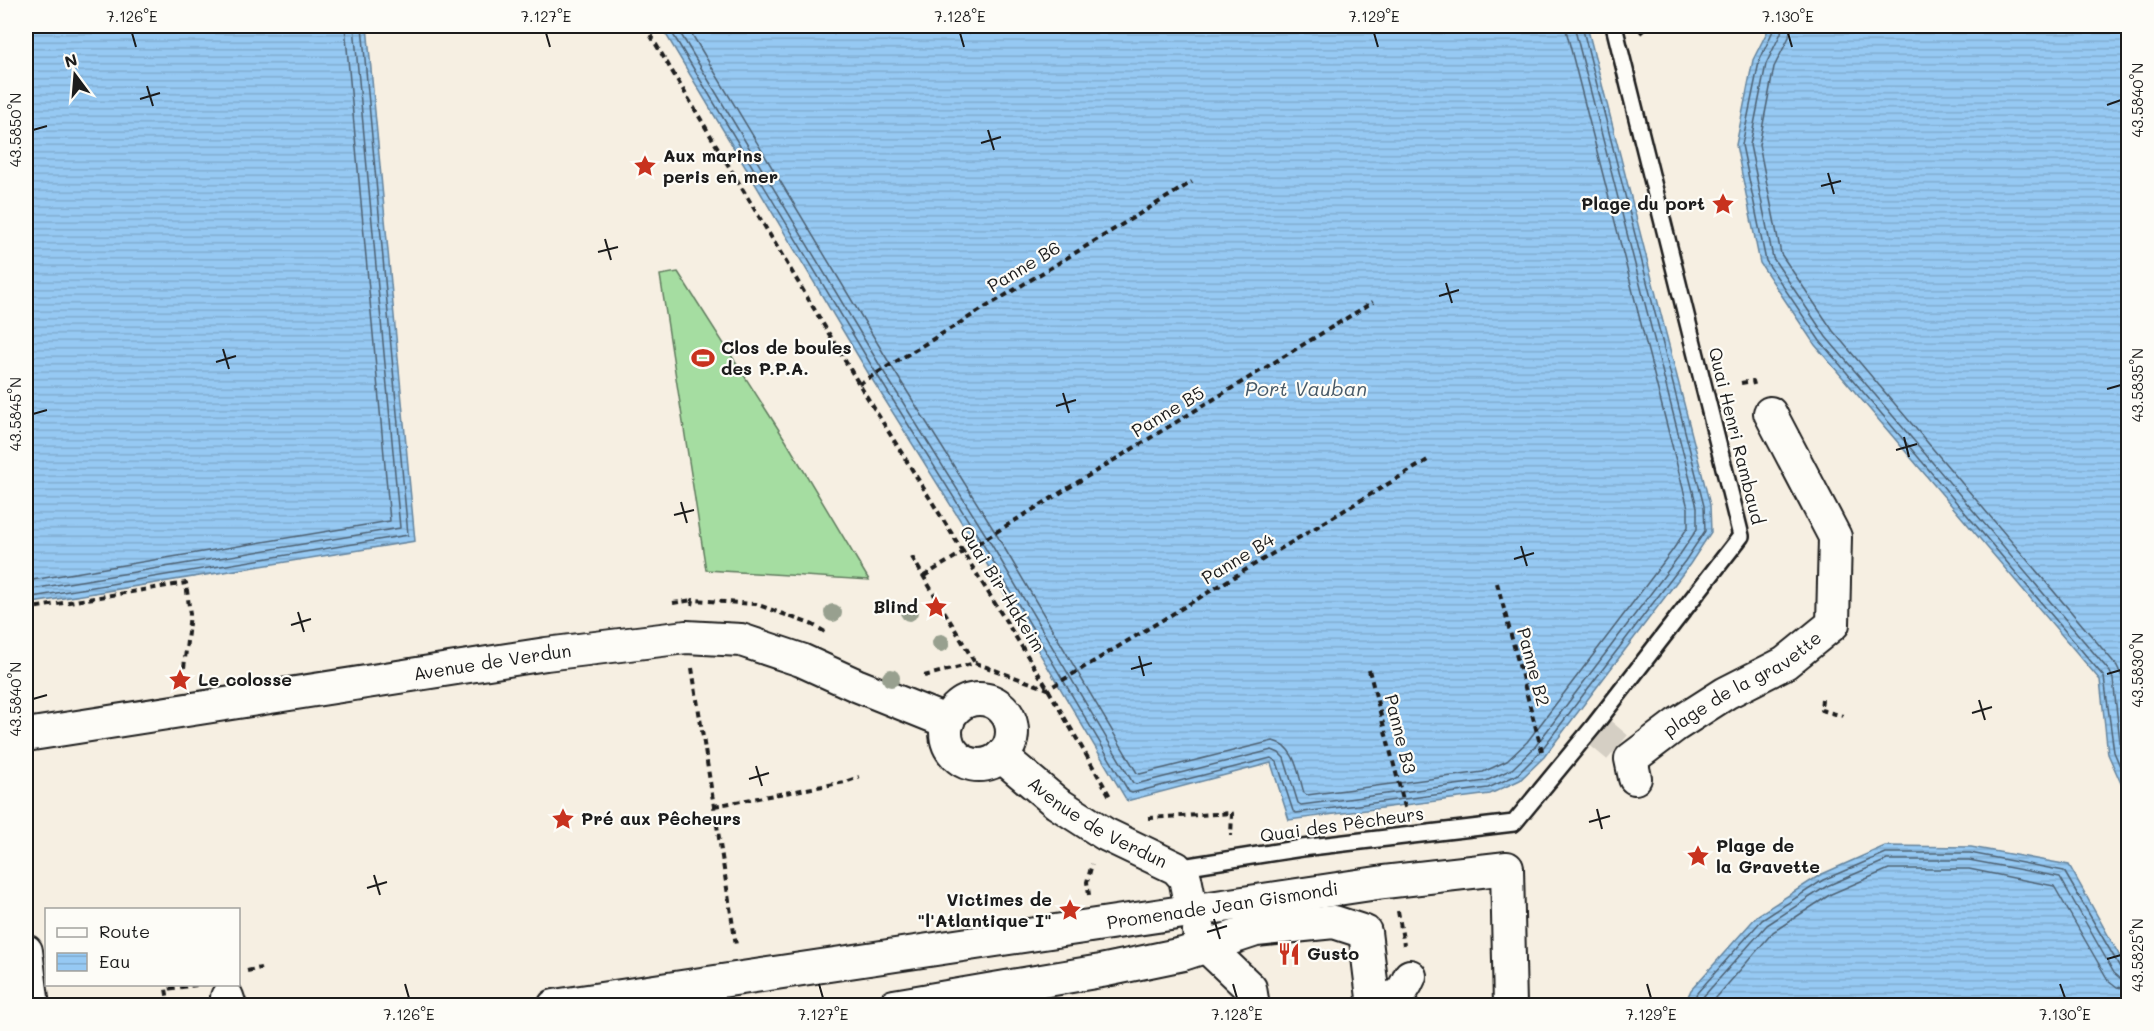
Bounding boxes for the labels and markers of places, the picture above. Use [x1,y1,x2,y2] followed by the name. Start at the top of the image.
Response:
[663,143,778,188] place label: Aux marins peris en mer
[632,153,658,179] place icon: Aux marins peris en mer
[1581,191,1705,215] place label: Plage du port
[1710,191,1736,217] place icon: Plage du port
[721,335,852,380] place label: Clos de boules des P.P.A.
[690,345,716,371] sports icon: Clos de boules des P.P.A.
[873,594,918,618] place label: Blind
[923,594,949,620] place icon: Blind
[167,667,193,693] place icon: Le colosse
[198,667,292,691] place label: Le colosse
[550,806,576,832] place icon: Pré aux Pêcheurs
[581,806,741,830] place label: Pré aux Pêcheurs
[1716,833,1820,878] place label: Plage de la Gravette
[1685,843,1711,869] place icon: Plage de la Gravette
[917,887,1052,932] place label: Victimes de "l'Atlantique I"
[1057,897,1083,923] place icon: Victimes de "l'Atlantique I"
[1276,941,1302,967] restaurant icon: Gusto
[1307,941,1359,965] place label: Gusto

